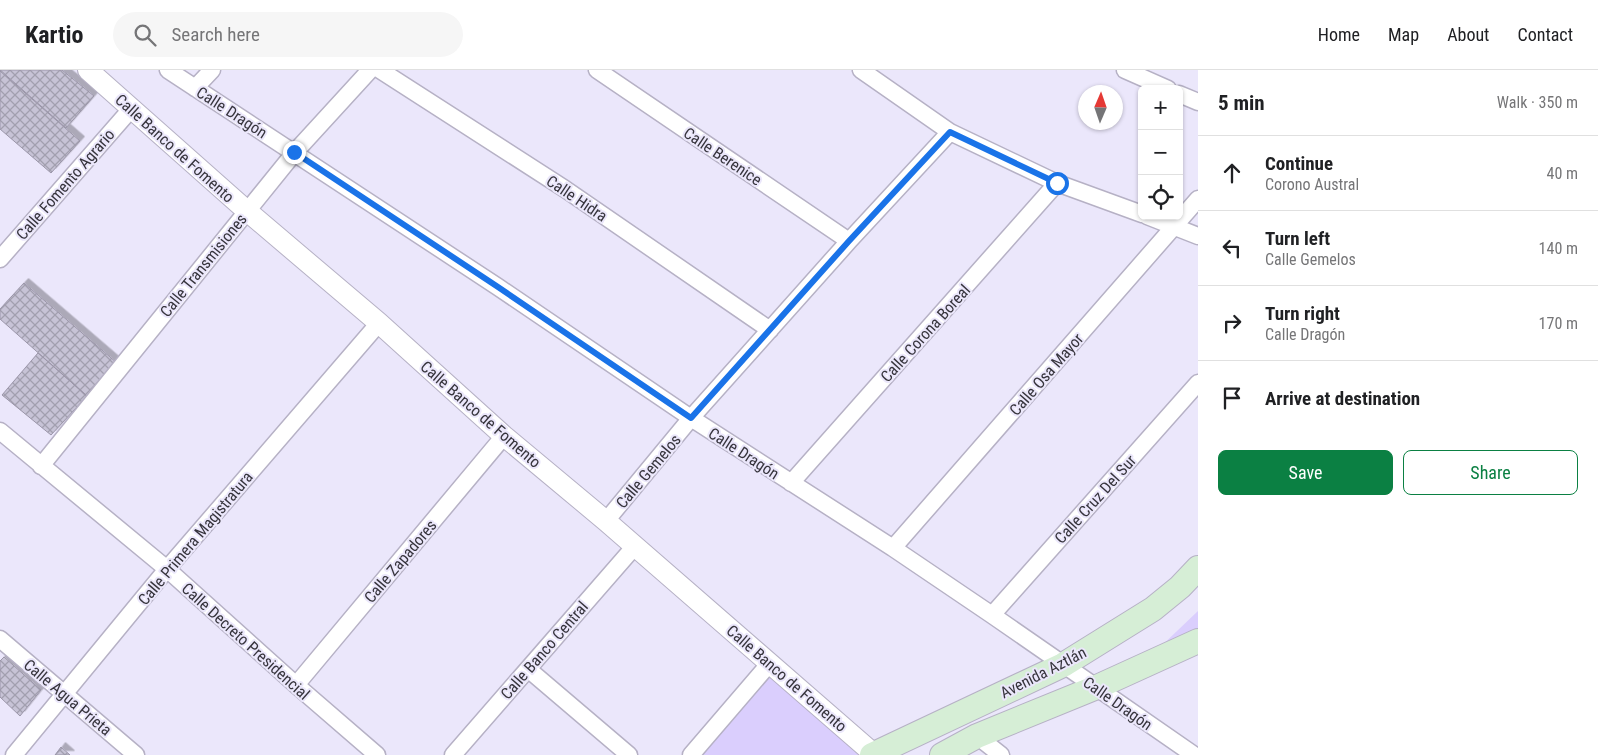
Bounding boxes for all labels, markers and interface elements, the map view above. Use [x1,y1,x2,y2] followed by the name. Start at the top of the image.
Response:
[113,12,463,57] search box
[25,21,83,49] text: Kartio
[131,21,159,49] icon: search
[171,23,260,46] text: Search here
[1318,24,1360,45] text: Home
[1388,24,1419,45] text: Map
[1447,24,1489,45] text: About
[1517,24,1573,45] text: Contact
[193,83,271,142] street label: Calle Dragón
[1078,85,1123,130] north arrow
[1138,85,1183,220] map controls
[1138,85,1183,130] button: +
[111,90,238,207] street label: Calle Banco de Fomento
[1218,91,1265,115] text: 5 min
[1497,93,1578,112] text: Walk · 350 m
[680,123,765,189] street label: Calle Berenice
[12,125,119,244] street label: Calle Fomento Agrario
[1138,130,1183,175] button: −
[283,141,306,164] route end
[1265,152,1333,175] text: Continue
[1218,159,1246,187] icon: ahead
[1546,164,1578,183] text: 40 m
[543,171,611,226] street label: Calle Hidra
[1046,172,1069,195] route start
[1138,175,1183,220] button: locate
[1265,175,1359,194] text: Corono Austral
[156,210,251,321] street label: Calle Transmisiones
[1265,227,1330,250] text: Turn left
[1218,234,1246,262] icon: left
[1539,239,1578,258] text: 140 m
[1265,250,1356,269] text: Calle Gemelos
[877,281,974,386] street label: Calle Corona Boreal
[1265,302,1340,325] text: Turn right
[1218,309,1246,337] icon: right
[1539,314,1578,333] text: 170 m
[1265,325,1345,344] text: Calle Dragón
[1006,329,1087,419] street label: Calle Osa Mayor
[417,357,545,472] street label: Calle Banco de Fomento
[1218,384,1246,412] icon: arrive
[1265,387,1420,410] text: Arrive at destination
[705,424,783,483] street label: Calle Dragón
[612,430,685,512] street label: Calle Gemelos
[1218,450,1393,495] button: Save
[1403,450,1578,495] button: Share
[1051,451,1140,547] street label: Calle Cruz Del Sur
[134,468,257,609] street label: Calle Primera Magistratura
[360,516,441,607] street label: Calle Zapadores
[178,579,313,704] street label: Calle Decreto Presidencial
[497,598,592,703] street label: Calle Banco Central
[723,621,851,736] street label: Calle Banco de Fomento
[997,643,1089,702] street label: Avenida Aztlán
[20,655,115,740] street label: Calle Agua Prieta
[1079,673,1156,734] street label: Calle Dragón

